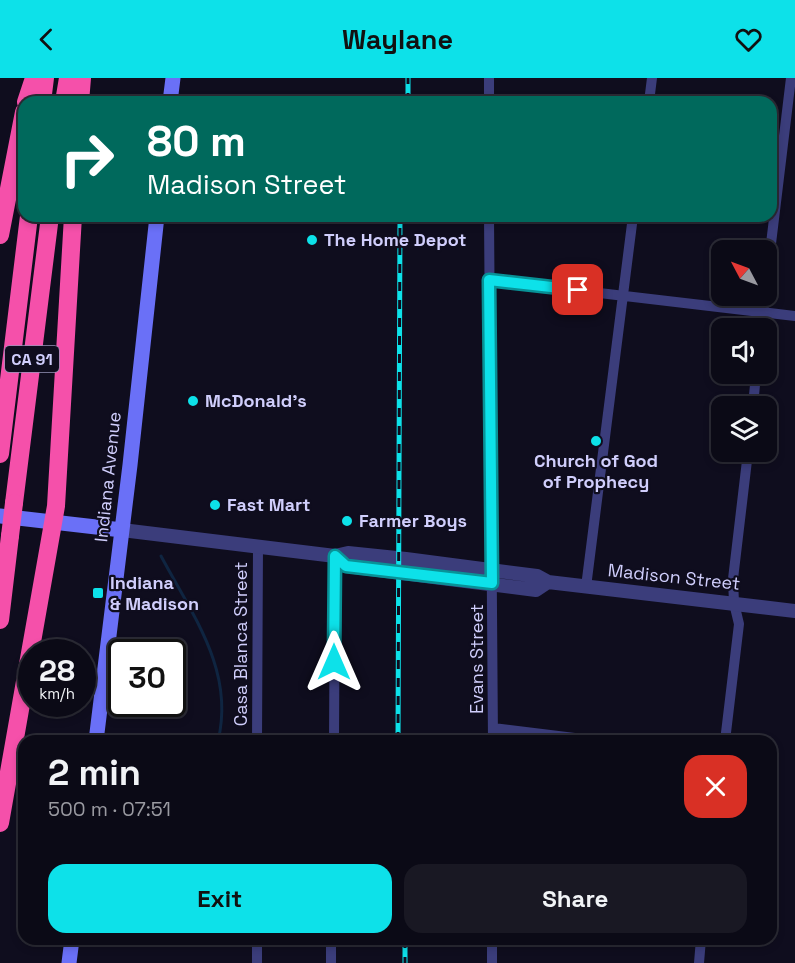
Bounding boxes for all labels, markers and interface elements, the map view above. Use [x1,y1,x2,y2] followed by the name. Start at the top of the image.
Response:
[342,22,453,57] text: Waylane
[30,23,63,56] icon: back
[732,23,765,56] icon: heart
[147,115,246,168] text: 80 m
[48,120,126,198] icon: right
[147,167,346,202] text: Madison Street
[324,228,467,251] place label: The Home Depot
[305,233,319,247] marker: The Home Depot
[711,240,777,306] north arrow
[711,240,777,462] map controls
[552,264,603,315] pin
[561,273,594,306] icon: arrive
[711,318,777,384] button: sound
[5,346,59,372] road number: CA 91
[205,389,307,412] place label: McDonald's
[186,394,200,408] marker: McDonald's
[711,396,777,462] button: layers
[89,411,126,543] street label: Indiana Avenue
[589,434,603,448] marker: Church of God of Prophecy
[534,449,658,493] place label: Church of God of Prophecy
[227,493,310,516] place label: Fast Mart
[208,498,222,512] marker: Fast Mart
[359,509,467,532] place label: Farmer Boys
[340,514,354,528] marker: Farmer Boys
[607,558,741,595] street label: Madison Street
[229,562,252,726] street label: Casa Blanca Street
[110,571,199,615] place label: Indiana & Madison
[91,586,105,600] marker: Indiana & Madison
[465,604,488,714] street label: Evans Street
[302,630,366,694] position arrow
[108,639,186,717] speed limit sign: 30
[39,651,75,690] text: 28
[39,684,75,703] text: km/h
[48,750,141,796] text: 2 min
[684,755,747,818] button: close
[48,796,171,822] text: 500 m · 07:51
[48,864,392,933] button: Exit
[404,864,747,933] button: Share

